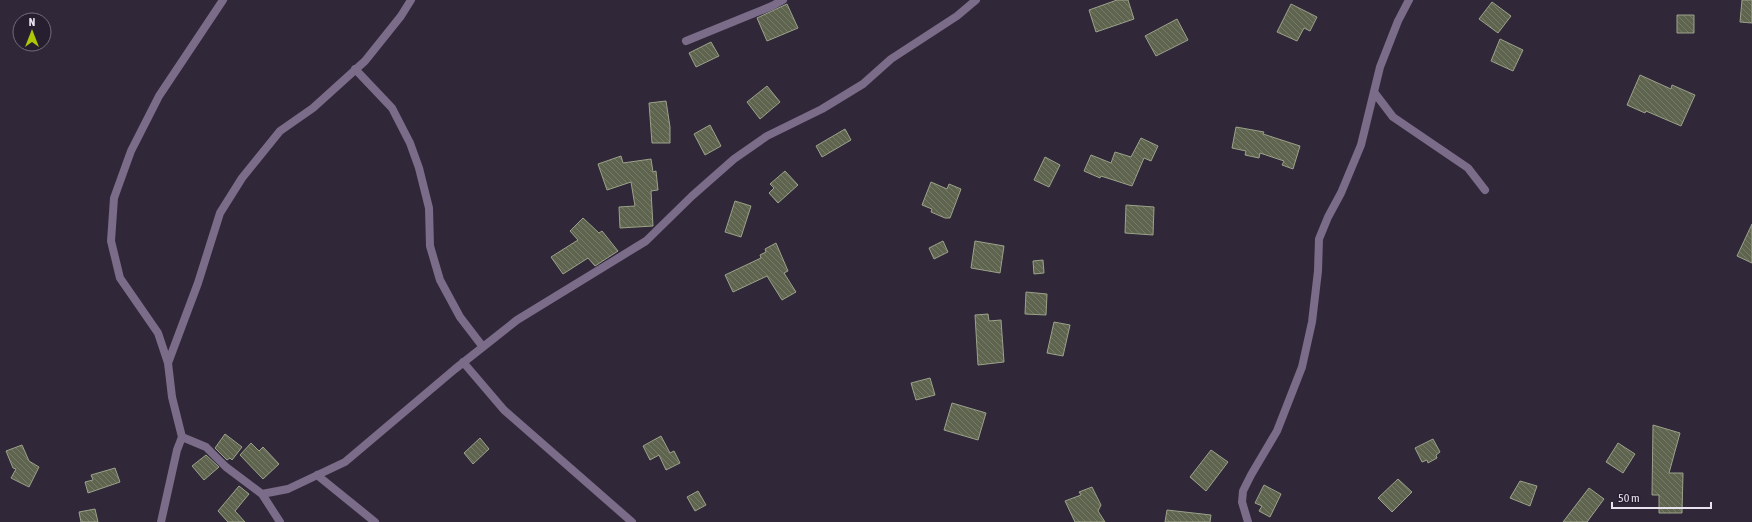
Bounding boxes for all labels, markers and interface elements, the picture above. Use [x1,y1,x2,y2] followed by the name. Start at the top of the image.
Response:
[12,12,52,52] north arrow
[29,16,35,28] text: N
[1612,484,1711,510] scale bar
[1618,491,1640,505] text: 50 m

